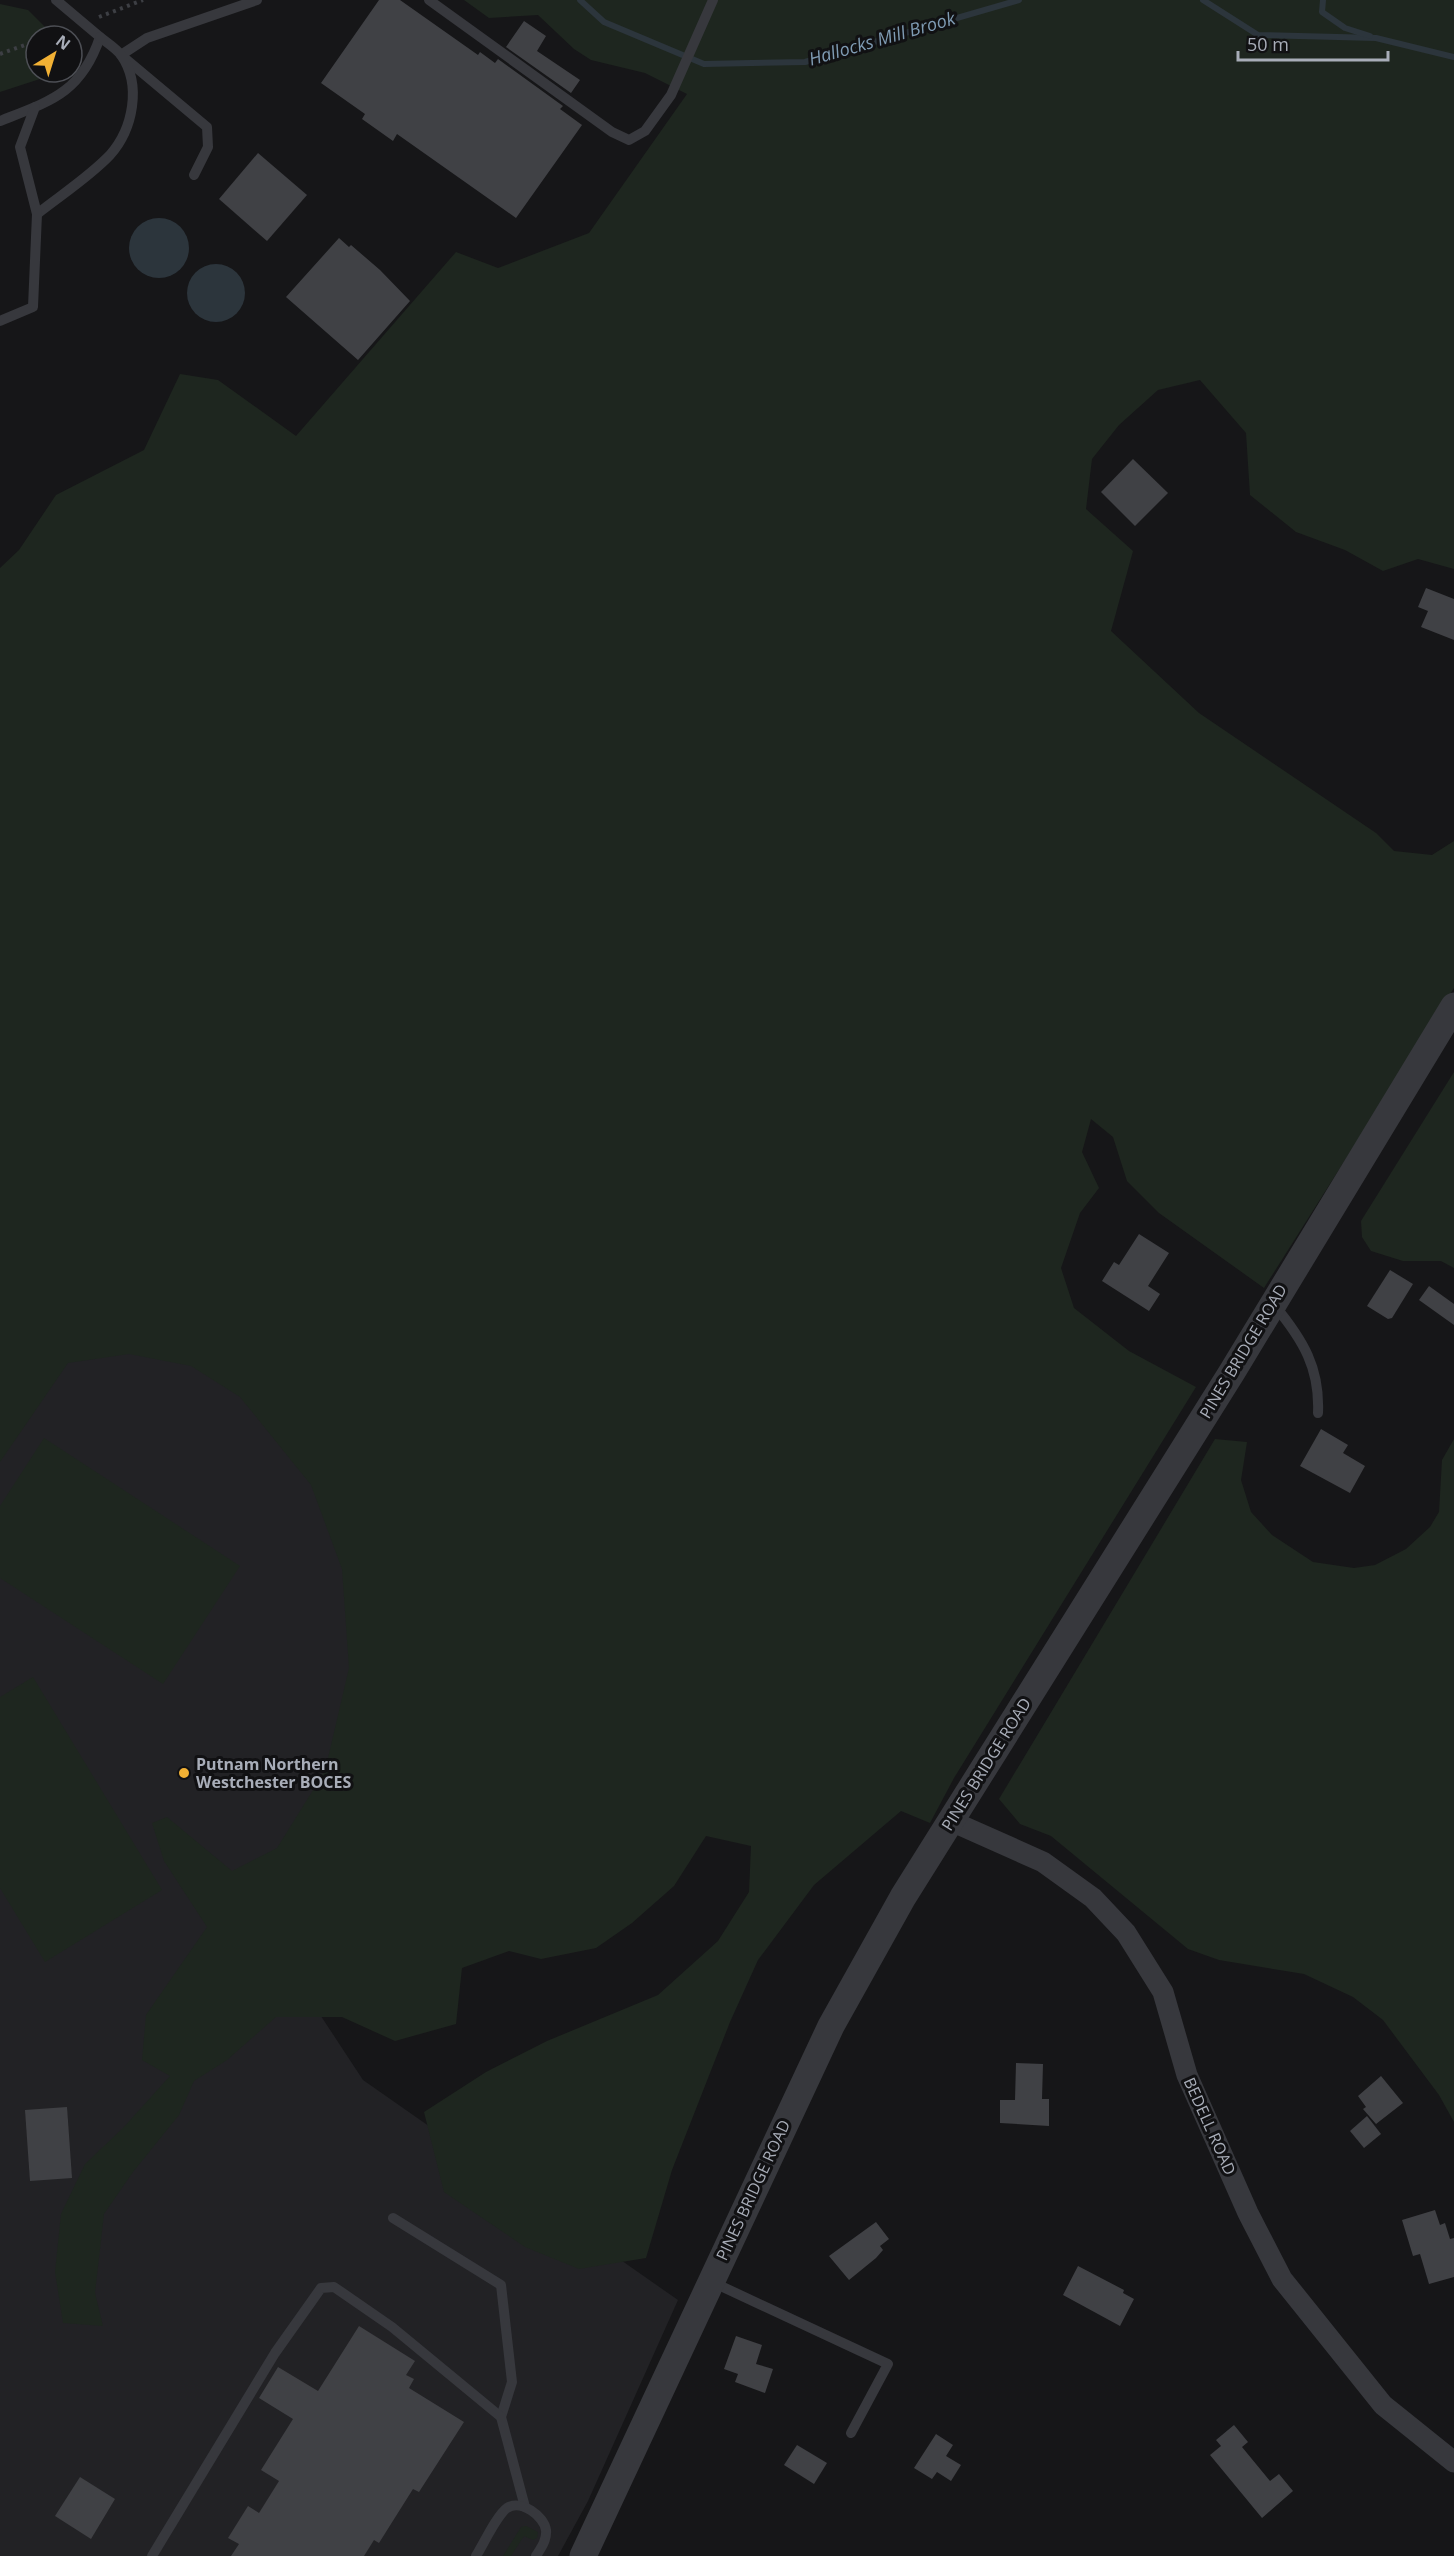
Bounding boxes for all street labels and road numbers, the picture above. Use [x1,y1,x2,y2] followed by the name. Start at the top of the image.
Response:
[1194,1280,1292,1422] street label: PINES BRIDGE ROAD
[936,1693,1036,1835] street label: PINES BRIDGE ROAD
[1179,2074,1241,2178] street label: BEDELL ROAD
[711,2116,795,2264] street label: PINES BRIDGE ROAD

